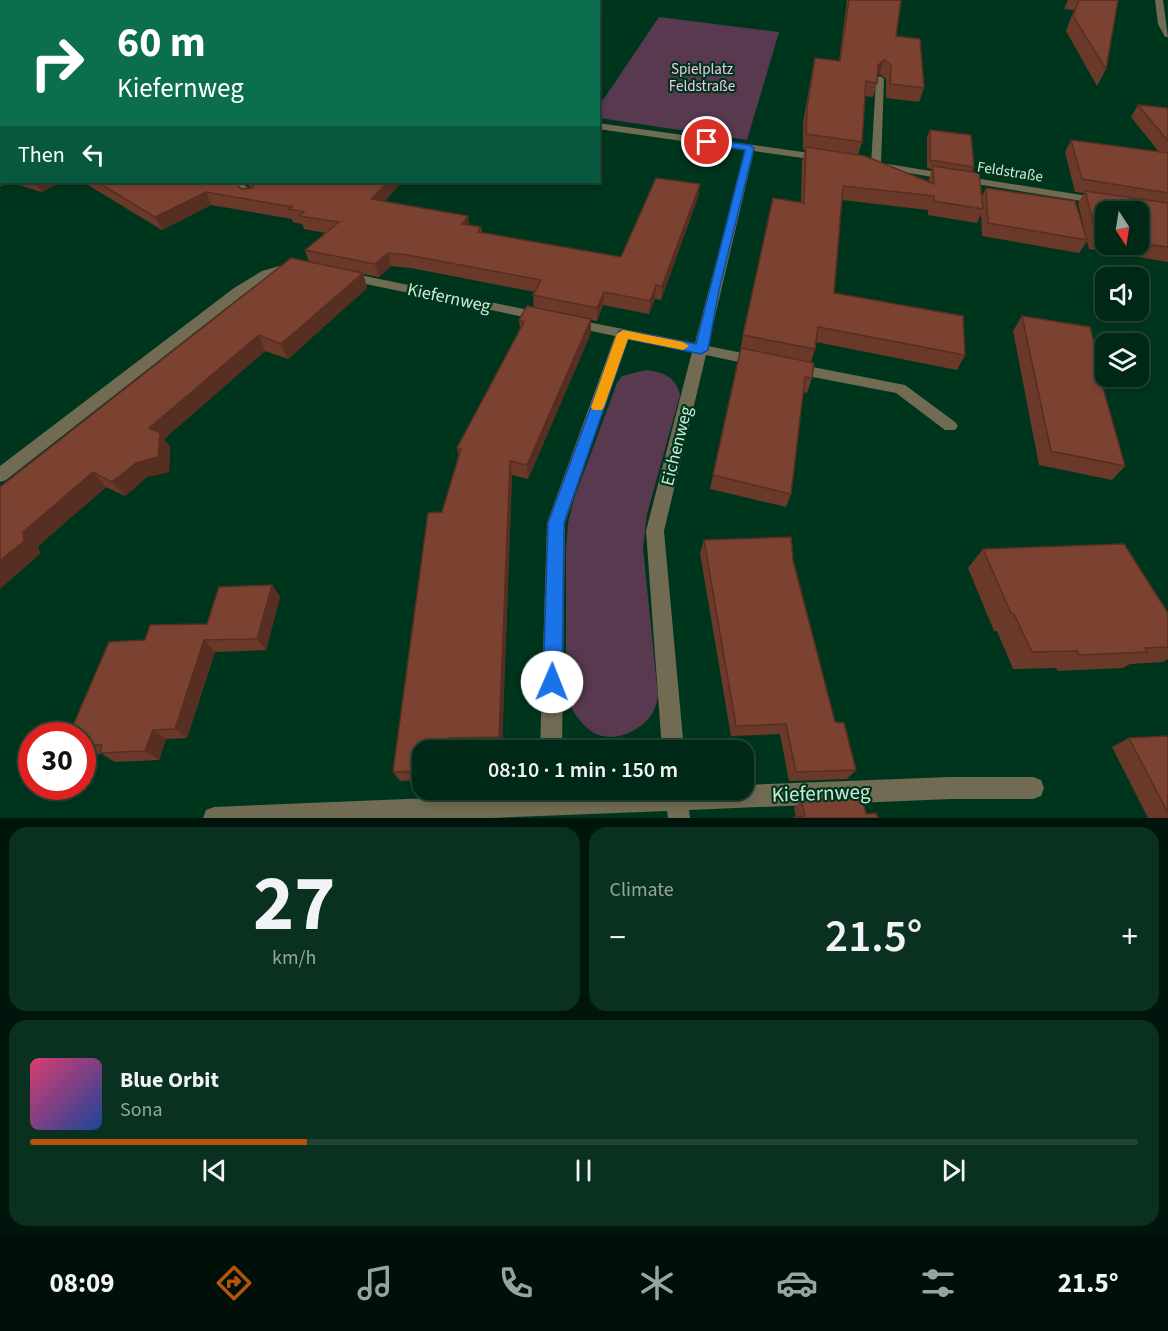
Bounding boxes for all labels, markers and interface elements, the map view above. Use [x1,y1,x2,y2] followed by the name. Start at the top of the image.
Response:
[117,13,206,73] text: 60 m
[18,24,96,102] icon: right
[669,59,735,97] park label: Spielplatz Feldstraße
[117,69,244,108] text: Kiefernweg
[681,116,732,167] pin
[690,125,723,158] icon: arrive
[77,138,110,171] icon: left
[18,139,65,171] text: Then
[976,156,1044,188] street label: Feldstraße
[1095,201,1149,255] north arrow
[1095,201,1149,387] map controls
[1095,267,1149,321] button: sound
[405,277,493,319] street label: Kiefernweg
[1095,333,1149,387] button: layers
[655,403,699,489] street label: Eichenweg
[520,650,584,714] position arrow
[18,722,96,800] speed limit sign: 30
[488,754,678,786] text: 08:10 · 1 min · 150 m
[771,776,871,810] street label: Kiefernweg
[253,849,335,960] text: 27
[610,876,674,904] text: Climate
[825,905,922,969] text: 21.5°
[610,914,626,961] text: −
[1122,914,1138,961] text: +
[272,944,316,972] text: km/h
[120,1064,219,1096] text: Blue Orbit
[120,1096,163,1124] text: Sona
[198,1154,231,1187] icon: previous
[567,1154,600,1187] icon: pause
[937,1154,970,1187] icon: next
[213,1262,255,1304] icon: directions
[354,1262,396,1304] icon: music
[495,1262,537,1304] icon: phone
[636,1262,678,1304] icon: climate
[776,1262,818,1304] icon: car
[917,1262,959,1304] icon: filters
[49,1264,115,1303] text: 08:09
[1058,1264,1119,1303] text: 21.5°

